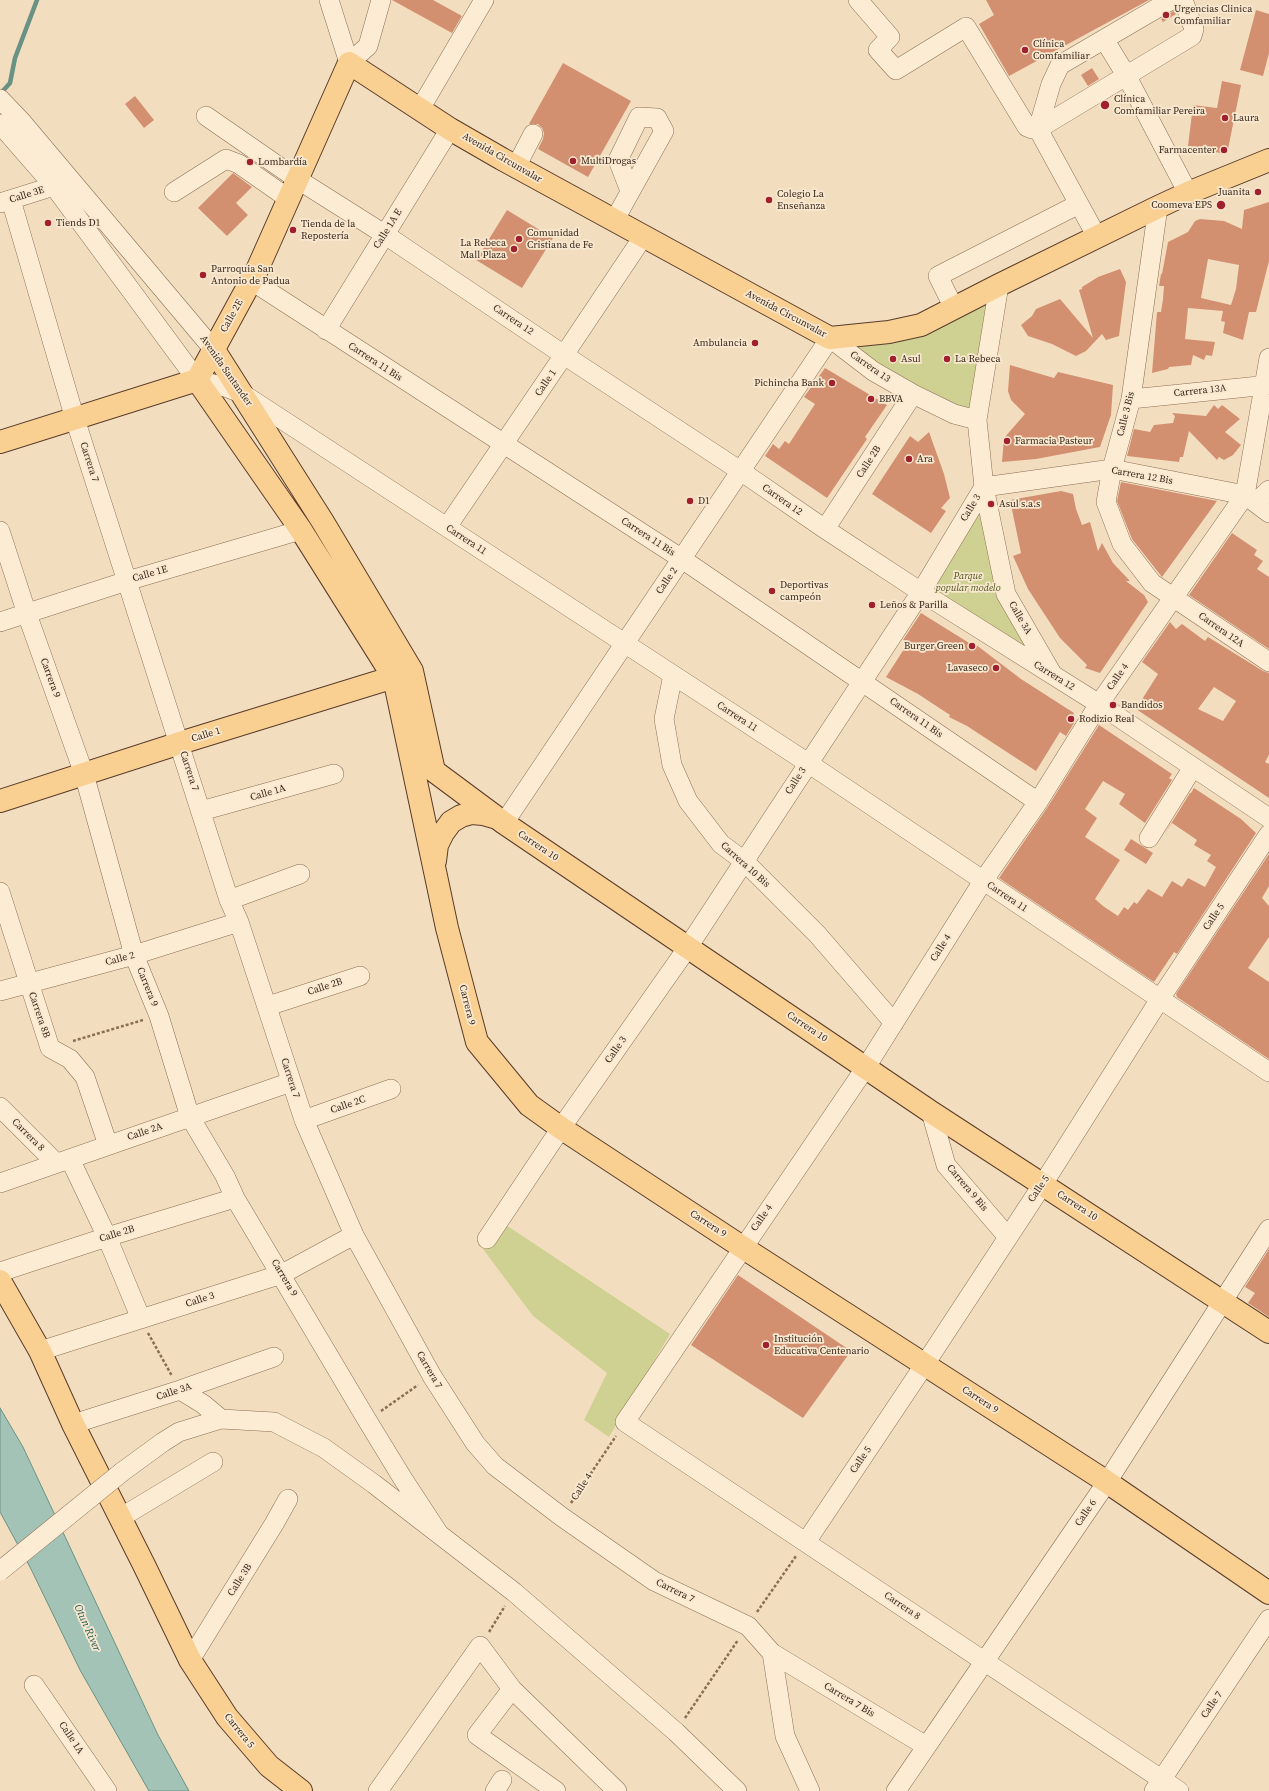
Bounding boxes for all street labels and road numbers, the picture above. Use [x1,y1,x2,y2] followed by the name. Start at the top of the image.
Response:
[460,130,544,186] street label: Avenida Circunvalar
[8,184,46,206] street label: Calle 3E
[371,207,405,251] street label: Calle 1A E
[743,288,829,340] street label: Avenida Circunvalar
[218,297,246,335] street label: Calle 2E
[490,302,536,338] street label: Carrera 12
[197,333,255,409] street label: Avenida Santander
[346,340,404,384] street label: Carrera 11 Bis
[848,349,892,385] street label: Carrera 13
[533,367,559,399] street label: Calle 1
[1173,382,1227,400] street label: Carrera 13A
[1115,390,1137,438] street label: Calle 3 Bis
[77,440,101,484] street label: Carrera 7
[854,444,884,480] street label: Calle 2B
[1110,465,1174,487] street label: Carrera 12 Bis
[760,482,804,518] street label: Carrera 12
[958,492,984,524] street label: Calle 3
[619,515,677,559] street label: Carrera 11 Bis
[443,522,489,558] street label: Carrera 11
[131,563,169,585] street label: Calle 1E
[654,565,680,597] street label: Calle 2
[1006,599,1034,637] street label: Calle 3A
[1196,610,1246,650] street label: Carrera 12A
[37,657,63,699] street label: Carrera 9
[1031,659,1077,693] street label: Carrera 12
[1105,661,1131,693] street label: Calle 4
[887,695,945,741] street label: Carrera 11 Bis
[714,699,760,735] street label: Carrera 11
[190,725,222,745] street label: Calle 1
[177,749,201,793] street label: Carrera 7
[783,765,809,797] street label: Calle 3
[249,782,287,804] street label: Calle 1A
[515,828,561,864] street label: Carrera 10
[718,840,772,890] street label: Carrera 10 Bis
[984,879,1030,915] street label: Carrera 11
[1201,901,1227,933] street label: Calle 5
[928,932,954,964] street label: Calle 4
[104,949,136,969] street label: Calle 2
[134,966,160,1008] street label: Carrera 9
[306,976,344,998] street label: Calle 2B
[456,983,478,1027] street label: Carrera 9
[26,991,52,1039] street label: Carrera 8B
[784,1009,830,1045] street label: Carrera 10
[603,1034,629,1066] street label: Calle 3
[278,1056,302,1100] street label: Carrera 7
[329,1093,367,1117] street label: Calle 2C
[9,1116,47,1154] street label: Carrera 8
[126,1120,164,1144] street label: Calle 2A
[944,1162,990,1214] street label: Carrera 9 Bis
[1026,1173,1052,1205] street label: Calle 5
[1054,1188,1100,1224] street label: Carrera 10
[749,1202,775,1234] street label: Calle 4
[687,1208,729,1240] street label: Carrera 9
[98,1223,136,1245] street label: Calle 2B
[268,1257,300,1299] street label: Carrera 9
[184,1290,216,1310] street label: Calle 3
[413,1349,445,1391] street label: Carrera 7
[155,1381,193,1403] street label: Calle 3A
[959,1384,1001,1416] street label: Carrera 9
[848,1444,874,1476] street label: Calle 5
[569,1471,595,1503] street label: Calle 4
[1073,1497,1099,1529] street label: Calle 6
[225,1562,255,1598] street label: Calle 3B
[654,1577,696,1605] street label: Carrera 7
[882,1589,922,1623] street label: Carrera 8
[821,1680,877,1720] street label: Carrera 7 Bis
[1199,1689,1225,1721] street label: Calle 7
[221,1711,257,1751] street label: Carrera 5
[56,1720,86,1756] street label: Calle 1A

